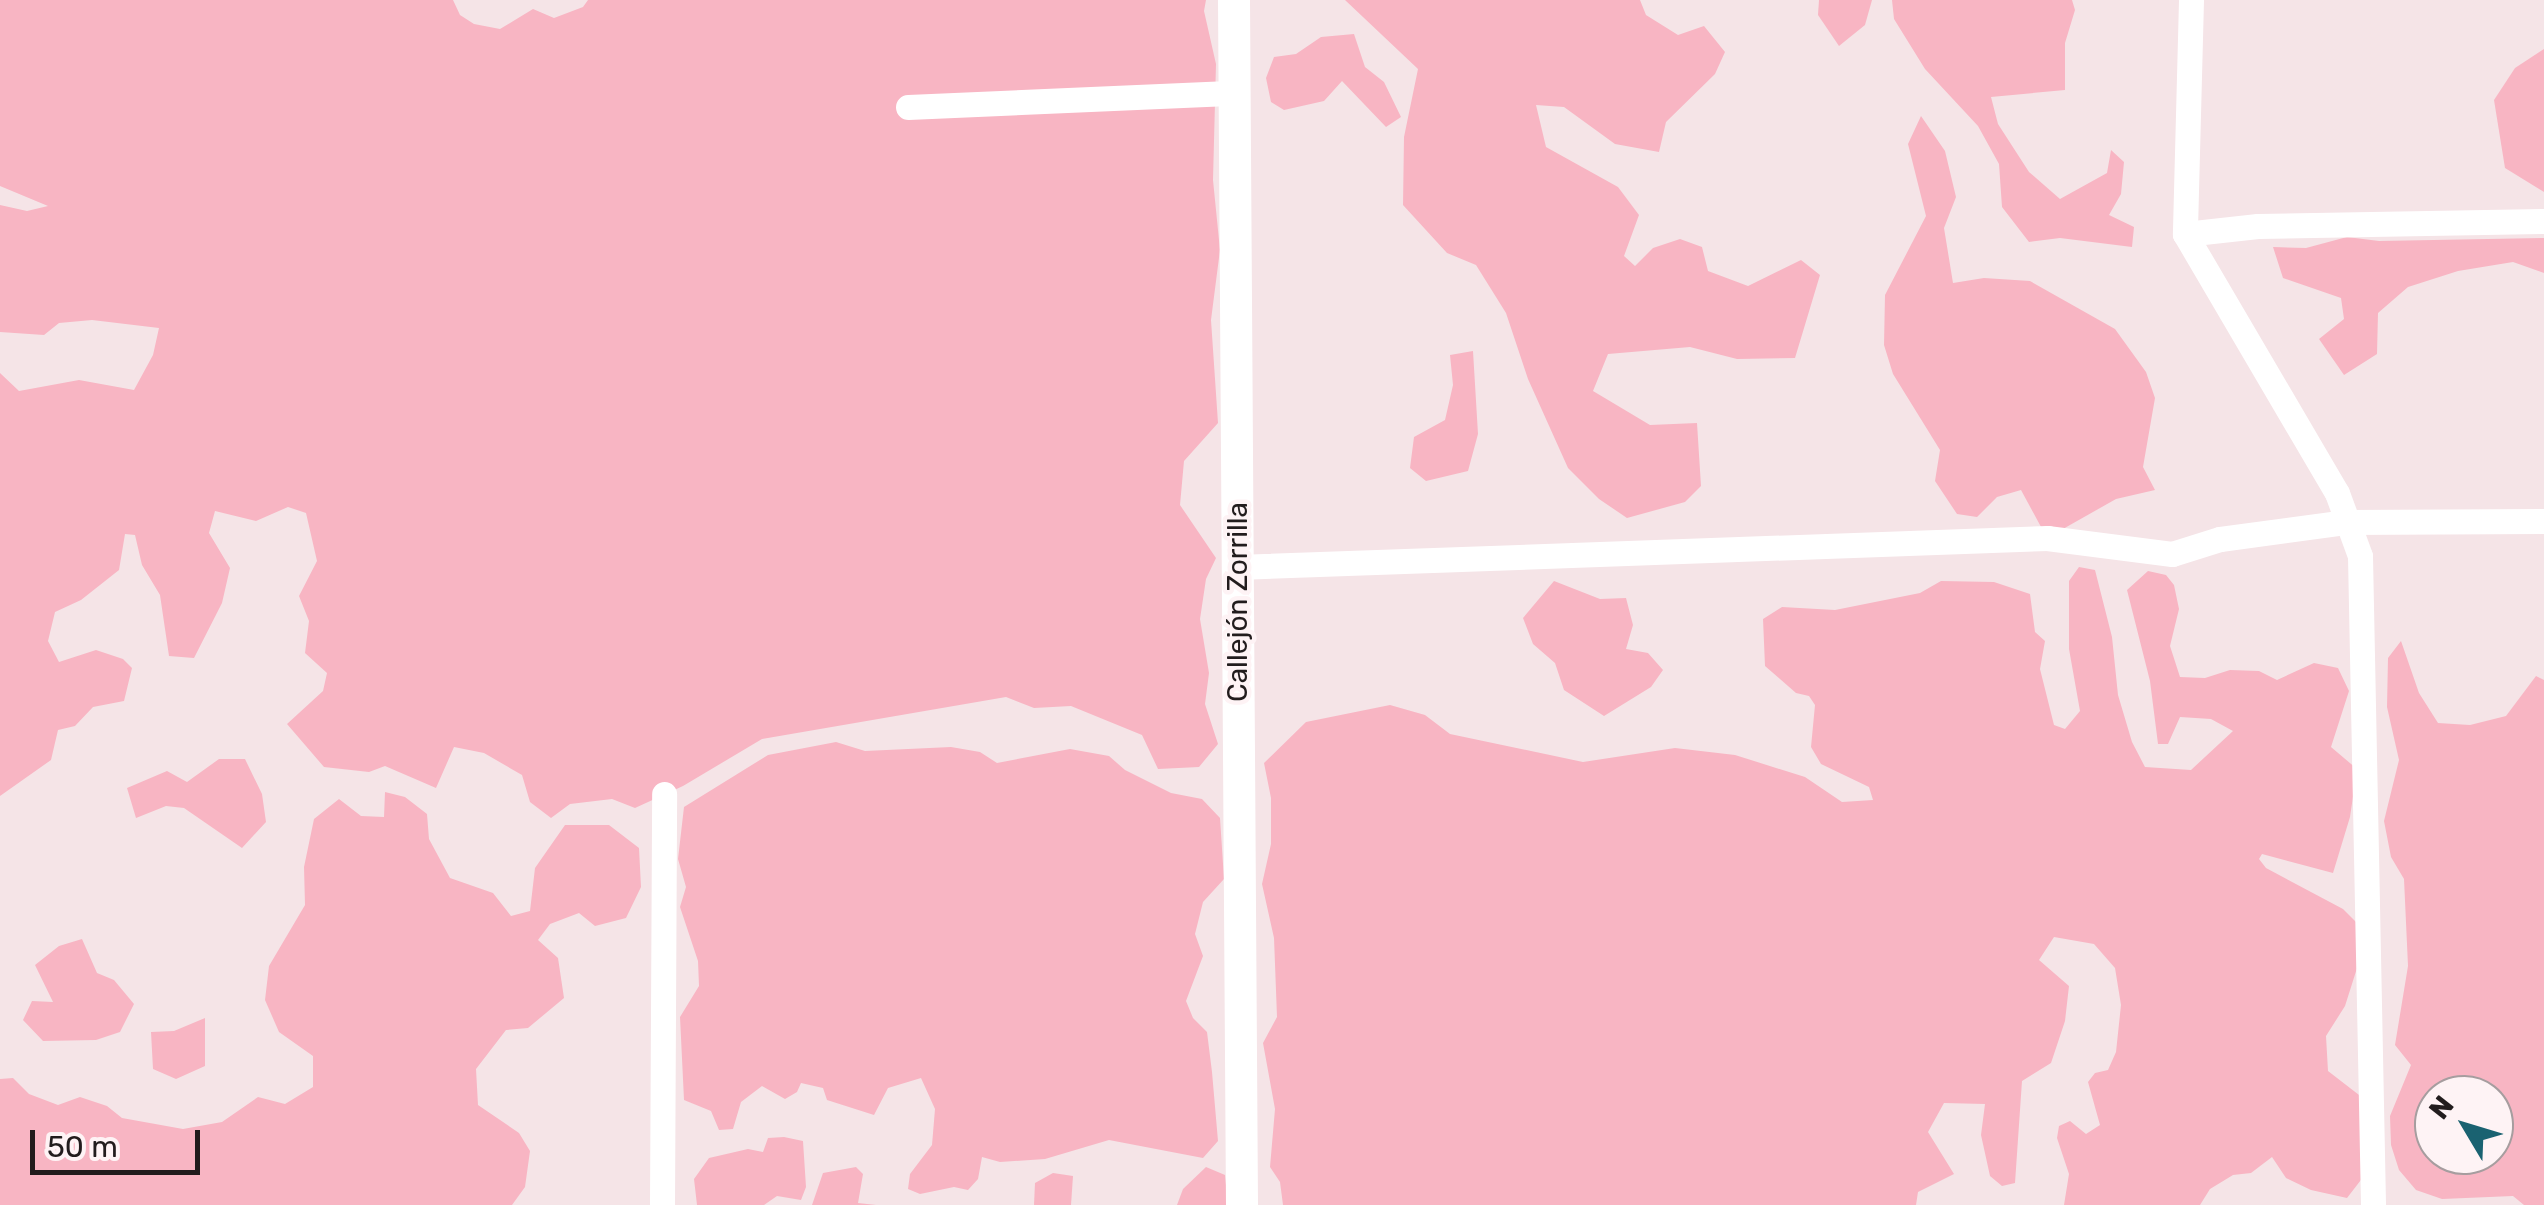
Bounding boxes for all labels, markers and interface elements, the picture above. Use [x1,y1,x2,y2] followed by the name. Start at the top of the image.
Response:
[1221,502,1255,702] street label: Callejón Zorrilla
[2414,1075,2514,1175] north arrow
[2422,1089,2461,1126] text: N
[35,1110,205,1172] scale bar
[47,1129,118,1165] text: 50 m

